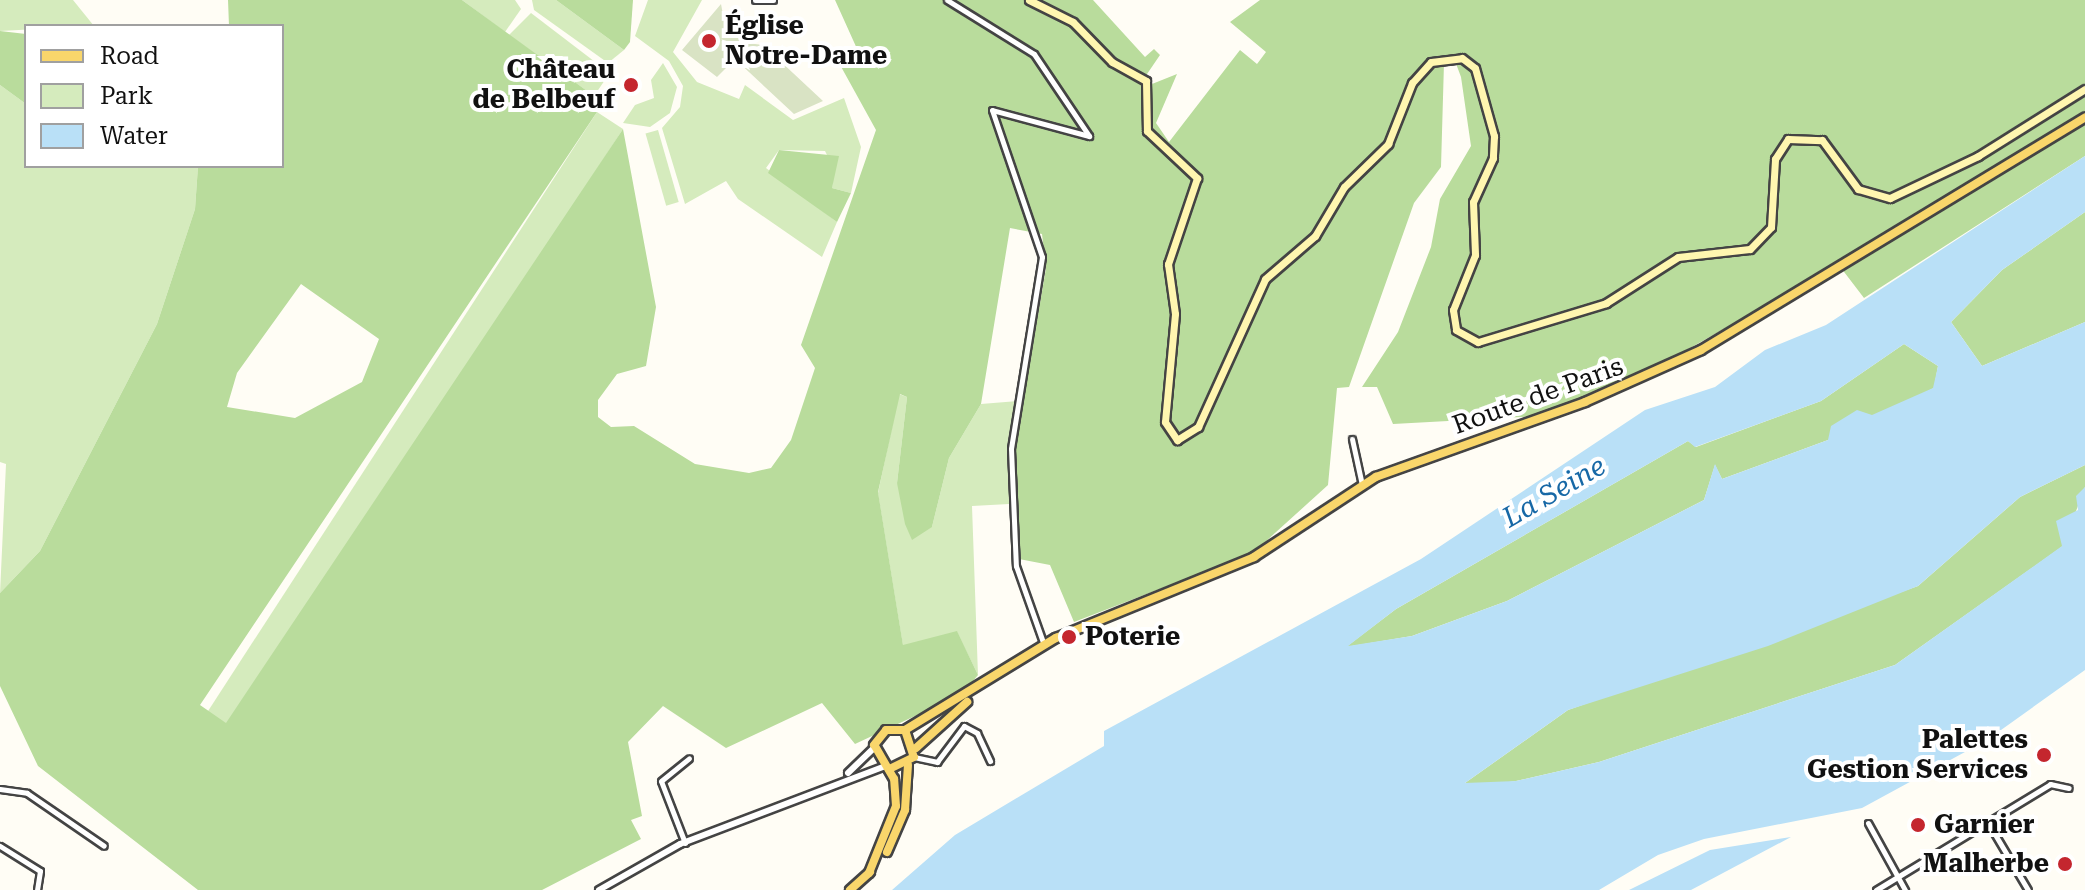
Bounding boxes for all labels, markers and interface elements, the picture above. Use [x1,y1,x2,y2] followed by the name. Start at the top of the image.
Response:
[725,10,887,72] place label: Église Notre-Dame
[24,24,284,168] legend
[700,32,718,50] marker: Église Notre-Dame
[100,42,159,70] text: Road
[472,54,615,116] place label: Château de Belbeuf
[622,76,640,94] marker: Château de Belbeuf
[100,82,153,110] text: Park
[100,122,168,150] text: Water
[1448,351,1628,441] street label: Route de Paris
[1497,449,1611,535] water label: La Seine
[1085,621,1180,653] place label: Poterie
[1060,628,1078,646] marker: Poterie
[1807,724,2028,786] place label: Palettes Gestion Services
[2035,746,2053,764] marker: Palettes Gestion Services
[1934,809,2035,841] place label: Garnier
[1909,816,1927,834] marker: Garnier
[1923,848,2049,880] place label: Malherbe
[2056,855,2074,873] marker: Malherbe

